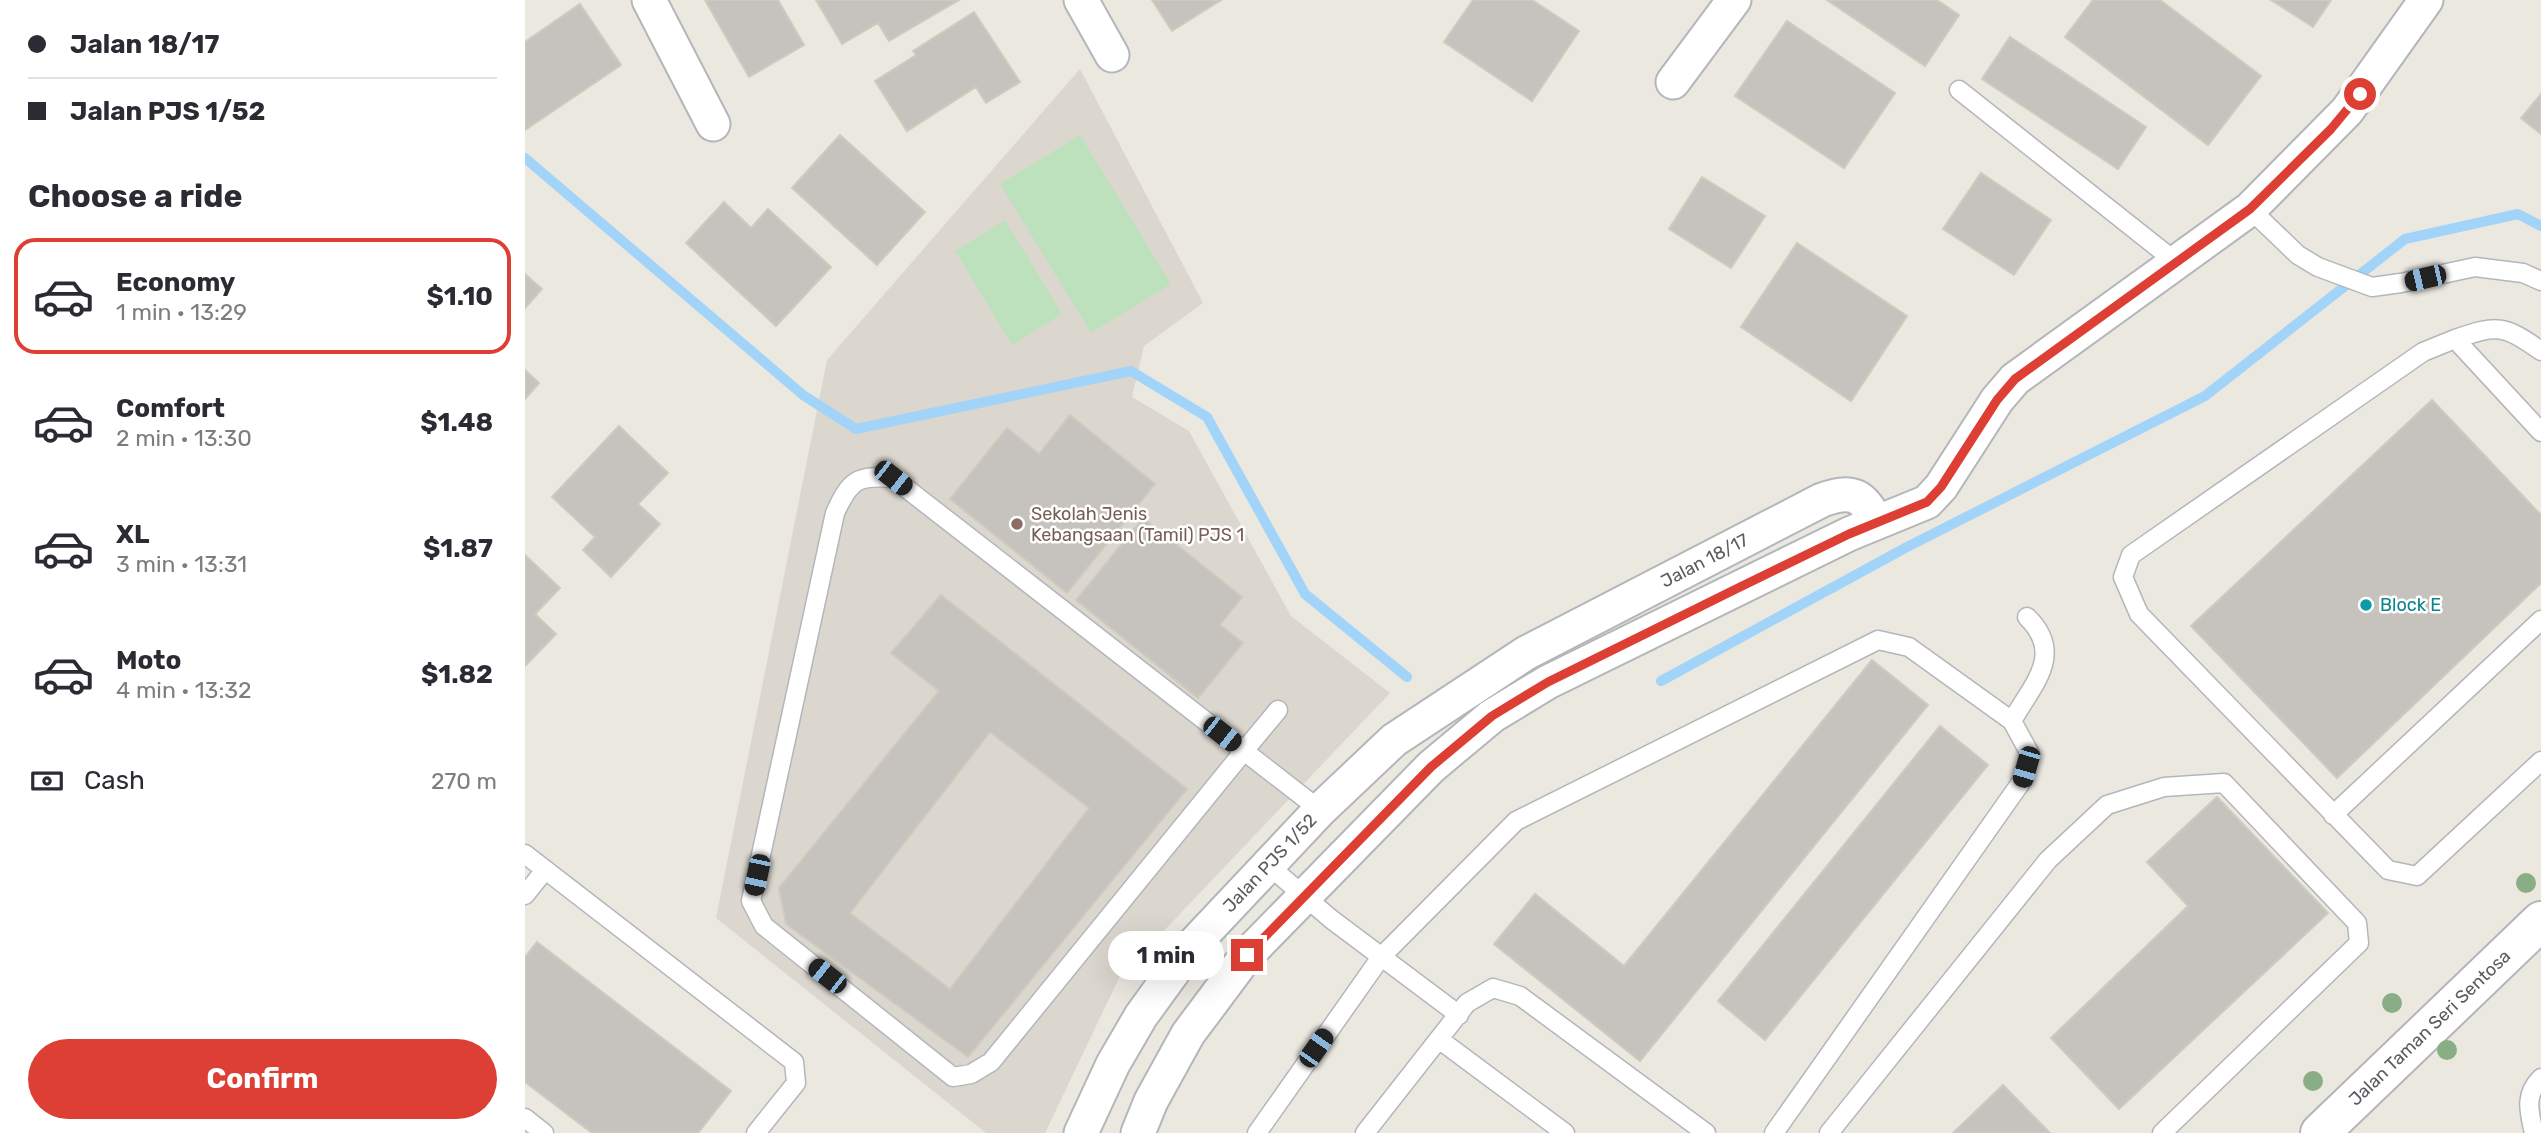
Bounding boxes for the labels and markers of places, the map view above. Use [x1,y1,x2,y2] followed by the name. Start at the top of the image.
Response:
[1031,503,1244,546] place label: Sekolah Jenis Kebangsaan (Tamil) PJS 1
[1009,516,1025,532] marker: Sekolah Jenis Kebangsaan (Tamil) PJS 1
[2380,594,2441,616] place label: Block E
[2358,597,2374,613] marker: Block E

